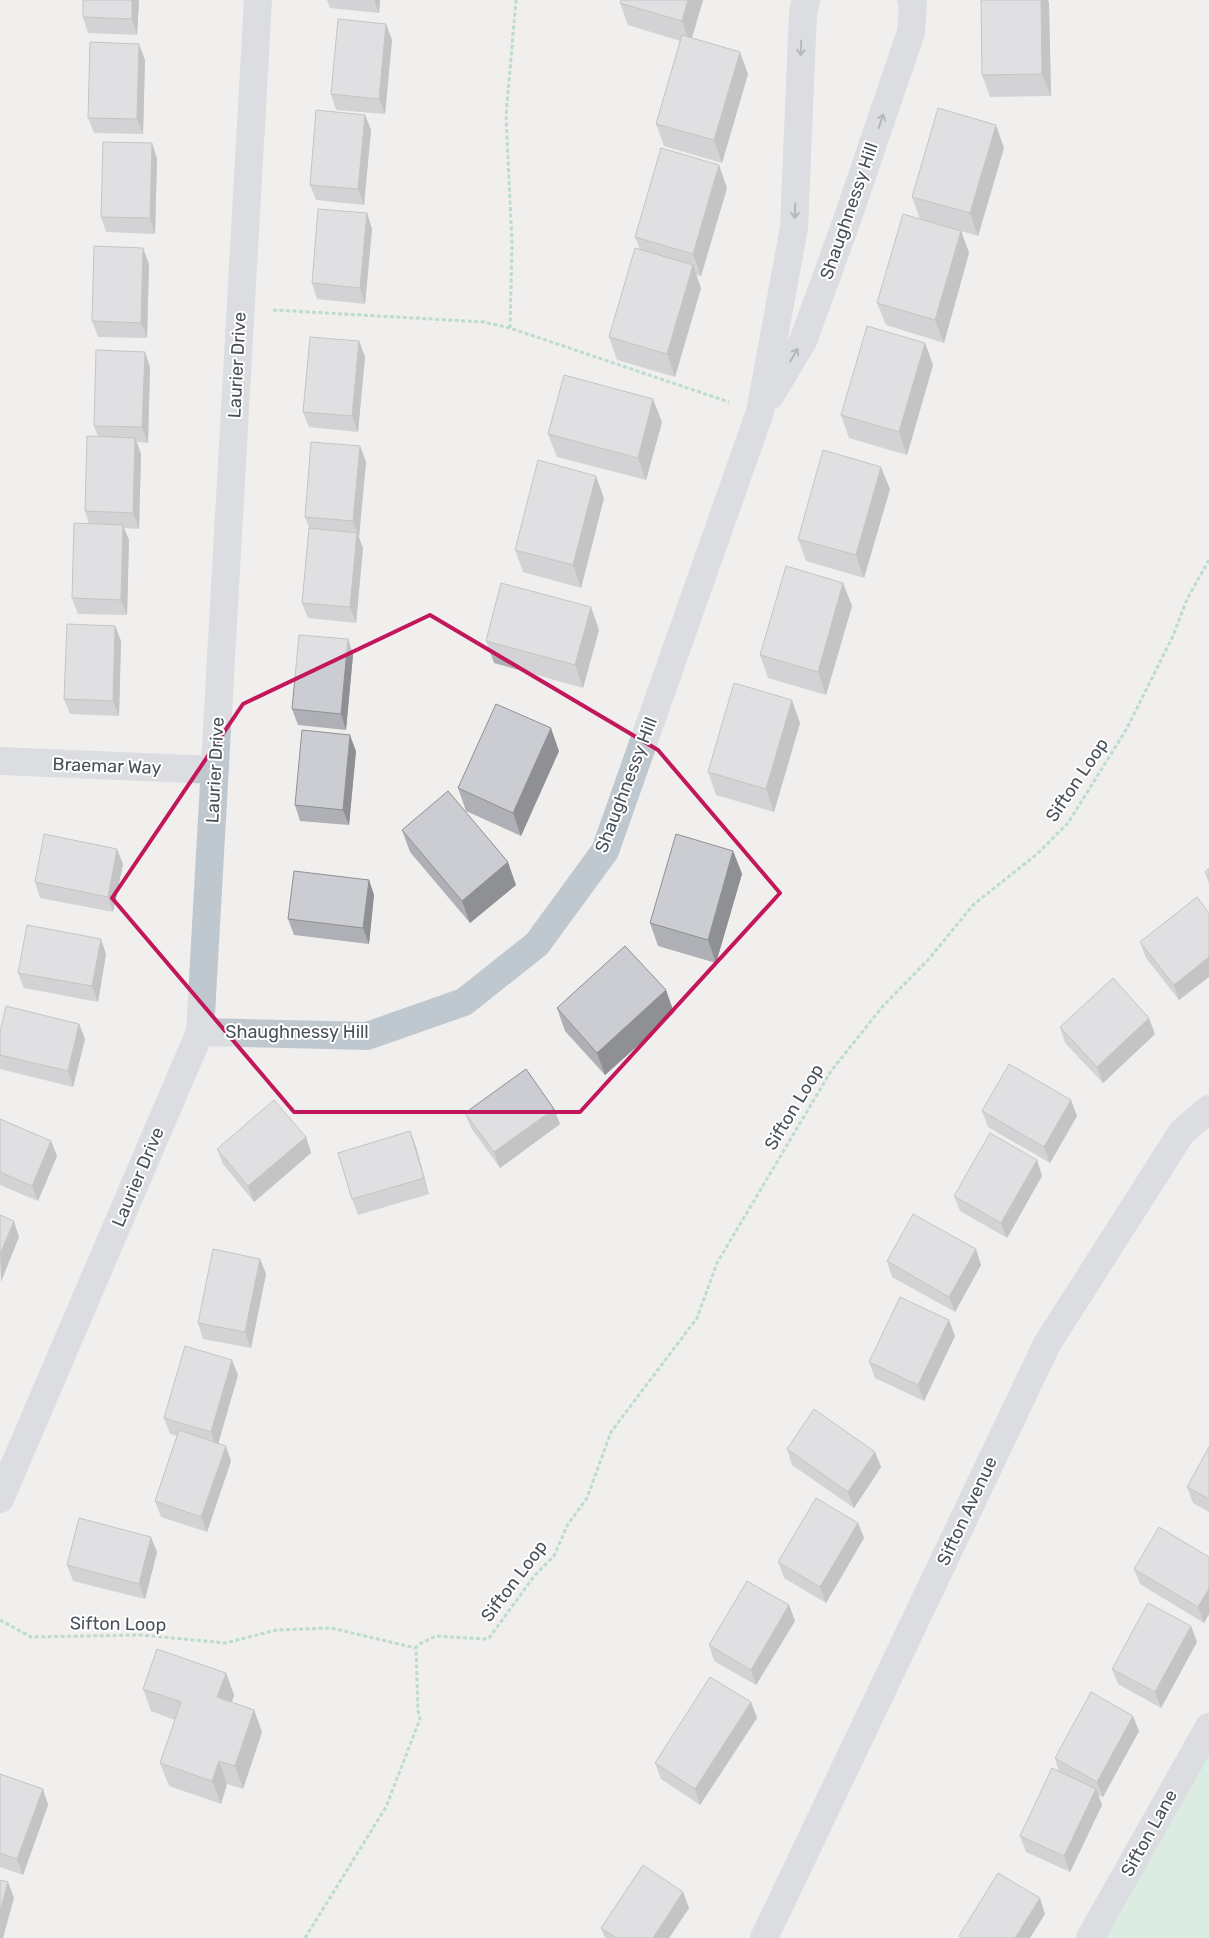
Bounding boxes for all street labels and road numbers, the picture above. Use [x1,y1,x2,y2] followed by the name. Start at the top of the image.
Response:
[815,140,883,282] street label: Shaughnessy Hill
[223,311,251,419] street label: Laurier Drive
[590,714,662,856] street label: Shaughnessy Hill
[201,716,229,824] street label: Laurier Drive
[1041,734,1113,826] street label: Sifton Loop
[52,753,162,779] street label: Braemar Way
[225,1021,369,1043] street label: Shaughnessy Hill
[760,1060,828,1154] street label: Sifton Loop
[107,1124,169,1230] street label: Laurier Drive
[932,1453,1002,1569] street label: Sifton Avenue
[476,1536,552,1626] street label: Sifton Loop
[70,1612,166,1636] street label: Sifton Loop
[1116,1786,1182,1880] street label: Sifton Lane

